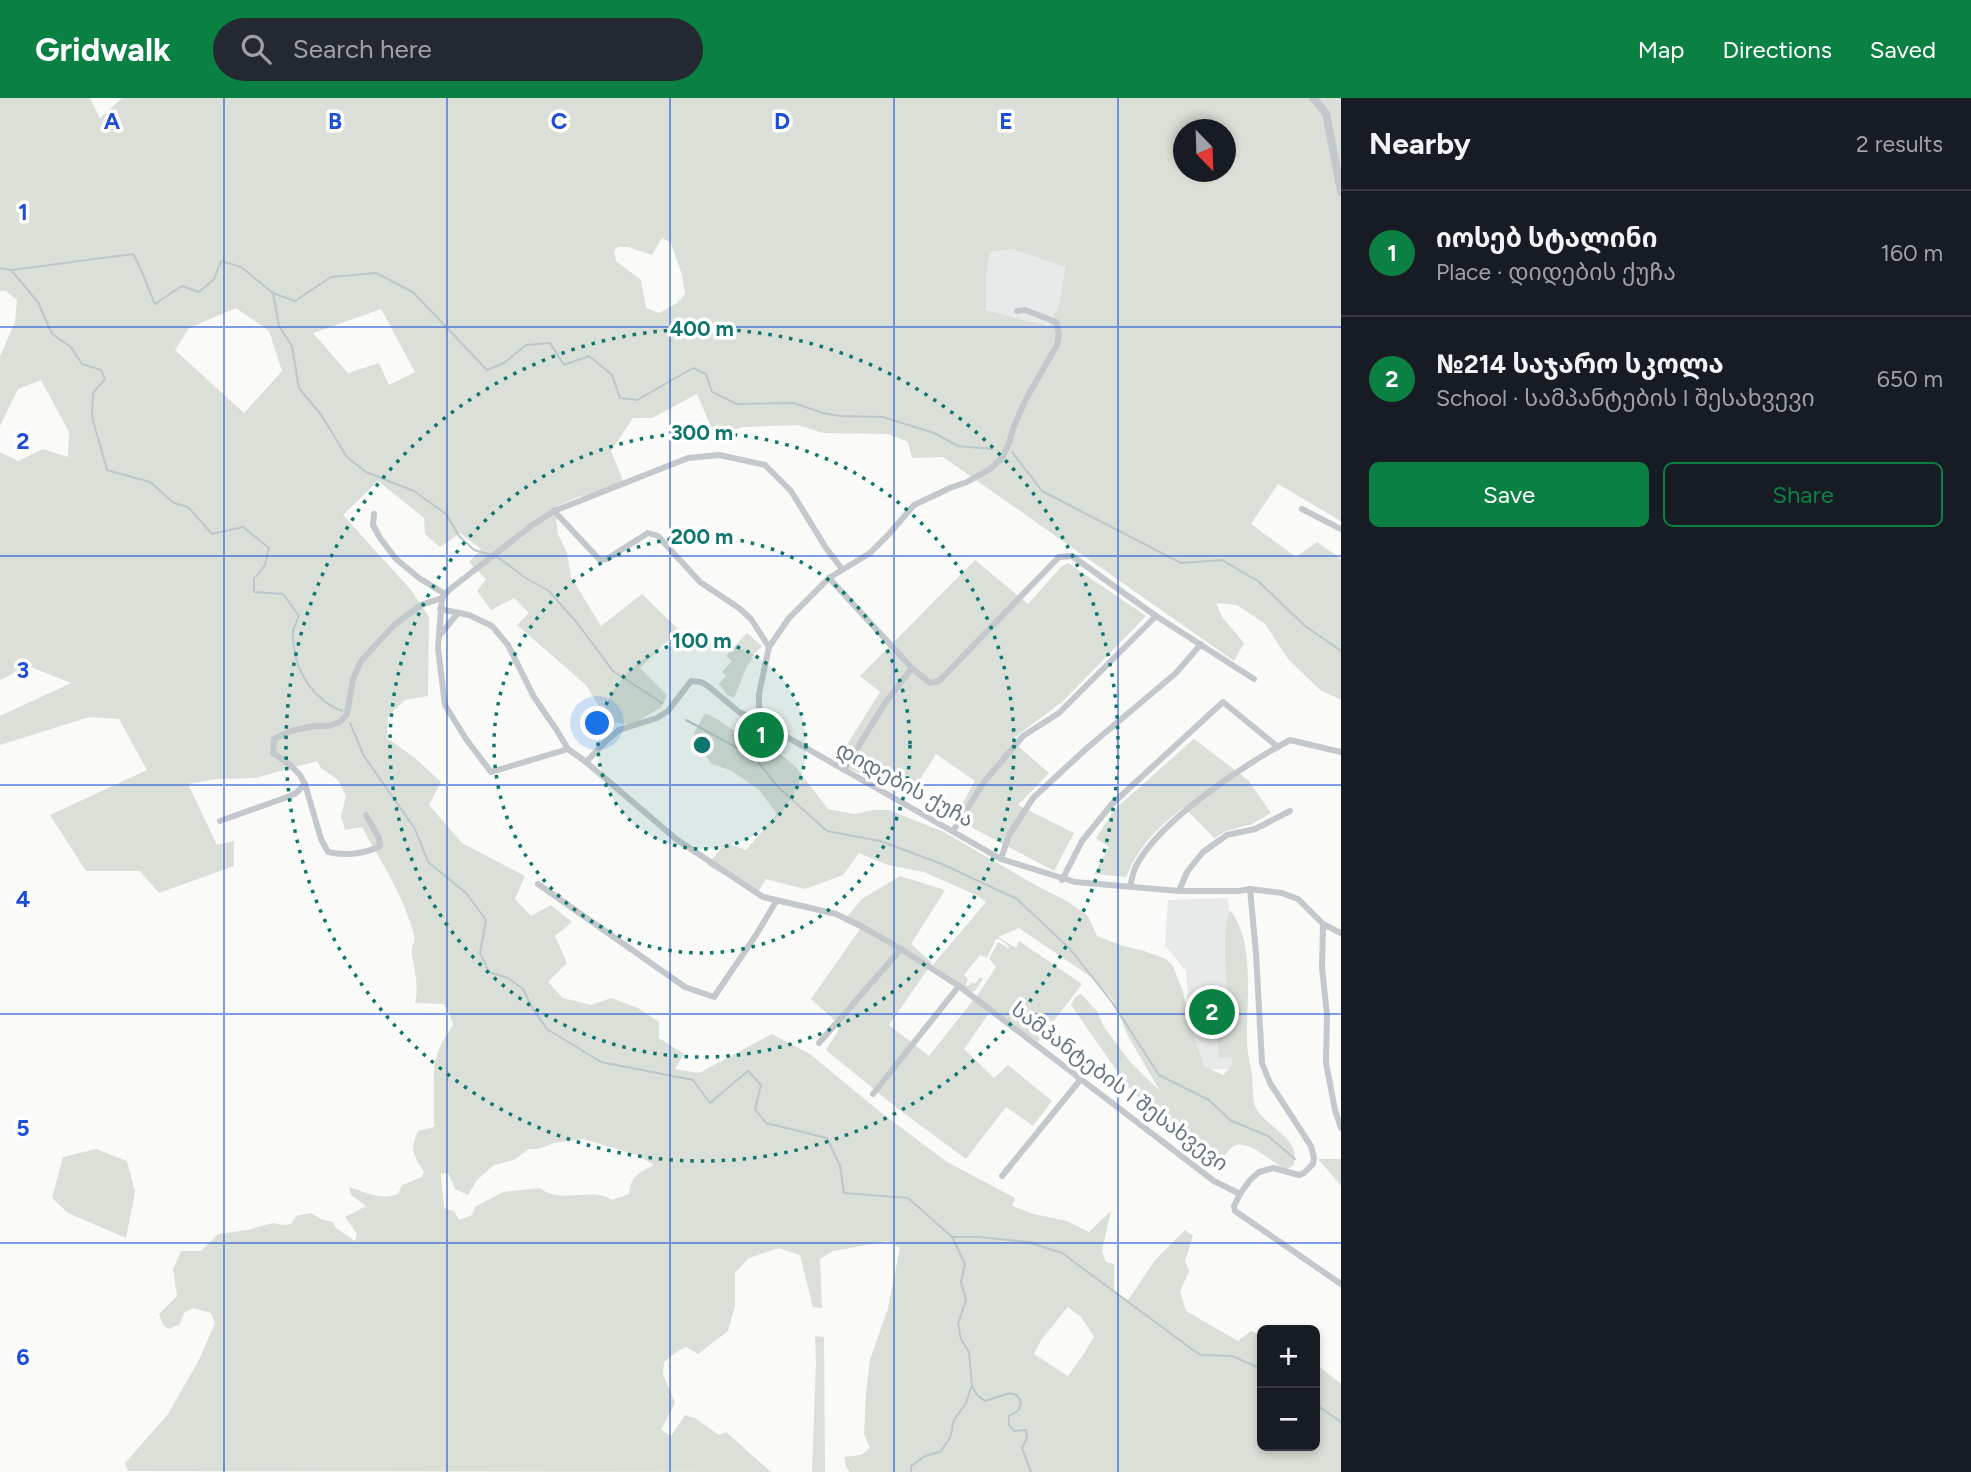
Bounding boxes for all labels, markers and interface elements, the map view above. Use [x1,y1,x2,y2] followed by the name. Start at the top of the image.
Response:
[213,18,703,81] search box
[35,30,171,69] text: Gridwalk
[237,30,275,68] icon: search
[293,33,432,65] text: Search here
[1638,35,1684,64] text: Map
[1722,35,1832,64] text: Directions
[1870,35,1936,64] text: Saved
[104,107,121,135] text: A
[328,107,342,135] text: B
[551,107,568,135] text: C
[774,107,790,135] text: D
[999,107,1013,135] text: E
[1173,119,1236,182] north arrow
[1369,125,1471,162] text: Nearby
[1856,130,1943,158] text: 2 results
[18,198,28,226] text: 1
[1436,222,1657,254] text: იოსებ სტალინი
[1387,239,1397,267] text: 1
[1880,239,1943,267] text: 160 m
[1436,258,1676,286] text: Place · დიდების ქუჩა
[670,316,734,341] text: 400 m
[1436,348,1724,380] text: №214 საჯარო სკოლა
[1385,365,1399,393] text: 2
[1877,365,1943,393] text: 650 m
[1436,384,1815,412] text: School · სამპანტების I შესახვევი
[671,420,733,445] text: 300 m
[16,427,30,455] text: 2
[1369,462,1649,527] button: Save
[1663,462,1943,527] button: Share
[671,524,733,549] text: 200 m
[672,628,732,653] text: 100 m
[17,656,29,684] text: 3
[580,706,614,740] your location
[738,709,784,761] pin: 1
[690,733,714,757] centre of rings
[832,736,978,833] street label: დიდების ქუჩა
[16,885,30,913] text: 4
[1189,986,1235,1038] pin: 2
[1007,996,1233,1176] street label: სამპანტების I შესახვევი
[16,1114,30,1142] text: 5
[1257,1325,1320,1451] map controls
[1257,1325,1320,1388] button: +
[16,1343,30,1371] text: 6
[1257,1388,1320,1451] button: −

